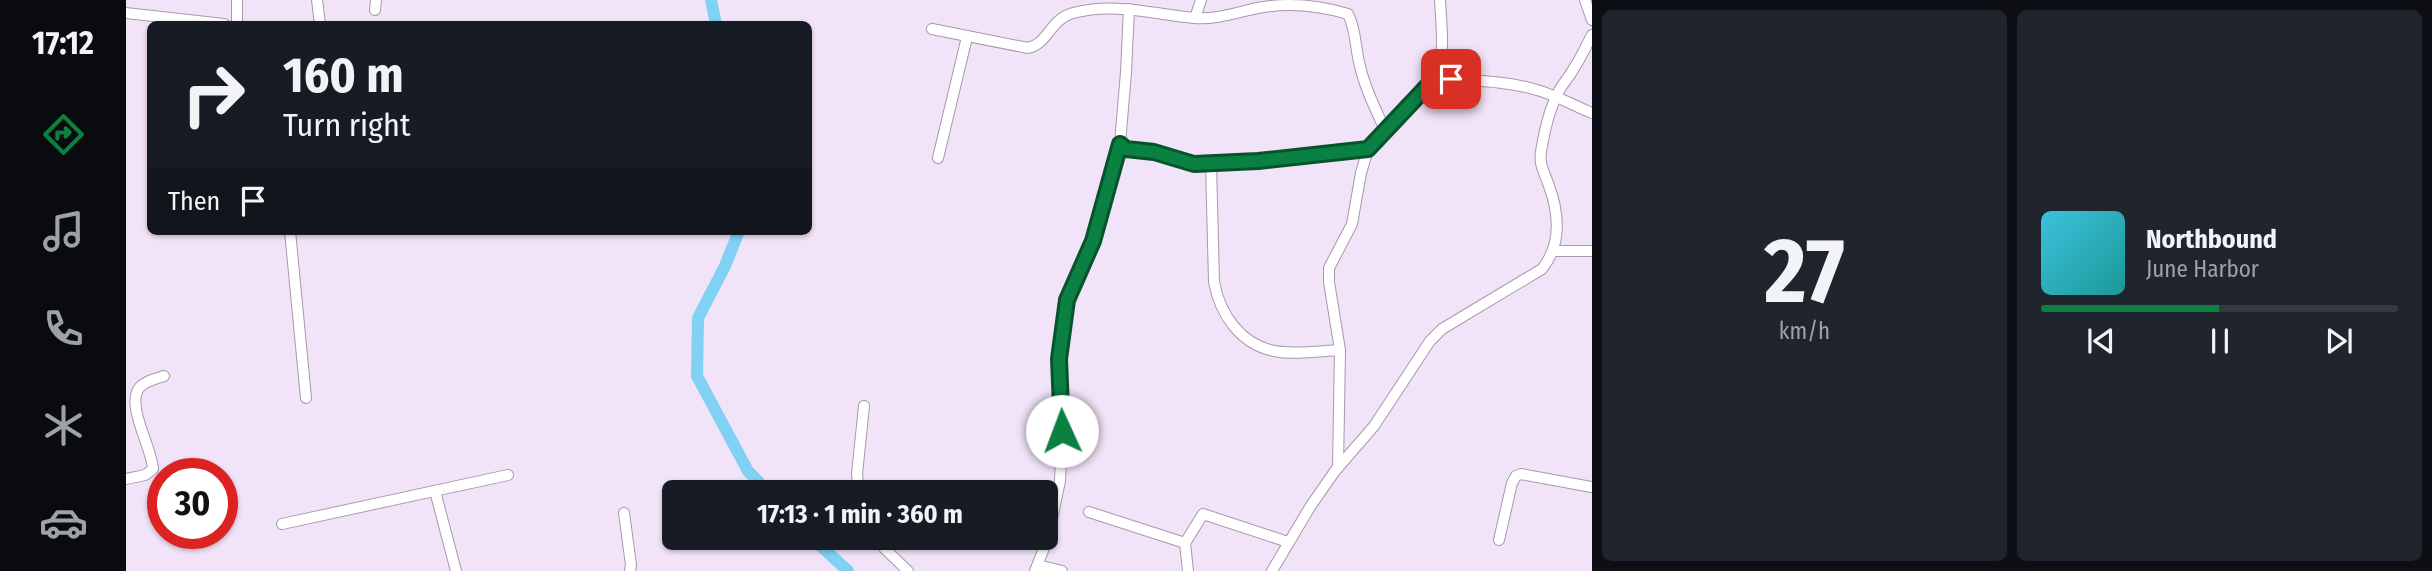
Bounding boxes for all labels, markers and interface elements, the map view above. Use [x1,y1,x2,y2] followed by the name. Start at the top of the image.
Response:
[32,24,94,62] text: 17:12
[283,46,404,105] text: 160 m
[168,49,259,140] icon: right
[1421,49,1481,109] pin
[1432,60,1470,98] icon: arrive
[283,106,410,144] text: Turn right
[39,110,88,159] icon: directions
[234,182,272,220] icon: arrive
[168,186,220,217] text: Then
[39,207,88,256] icon: music
[1764,217,1845,326] text: 27
[2146,224,2277,255] text: Northbound
[2146,255,2259,283] text: June Harbor
[39,304,88,353] icon: phone
[1779,317,1830,345] text: km/h
[2082,322,2120,360] icon: previous
[2201,322,2239,360] icon: pause
[2320,322,2358,360] icon: next
[1025,394,1099,468] position arrow
[39,401,88,450] icon: climate
[147,458,238,549] speed limit sign: 30
[39,498,88,547] icon: car
[757,499,963,530] text: 17:13 · 1 min · 360 m

